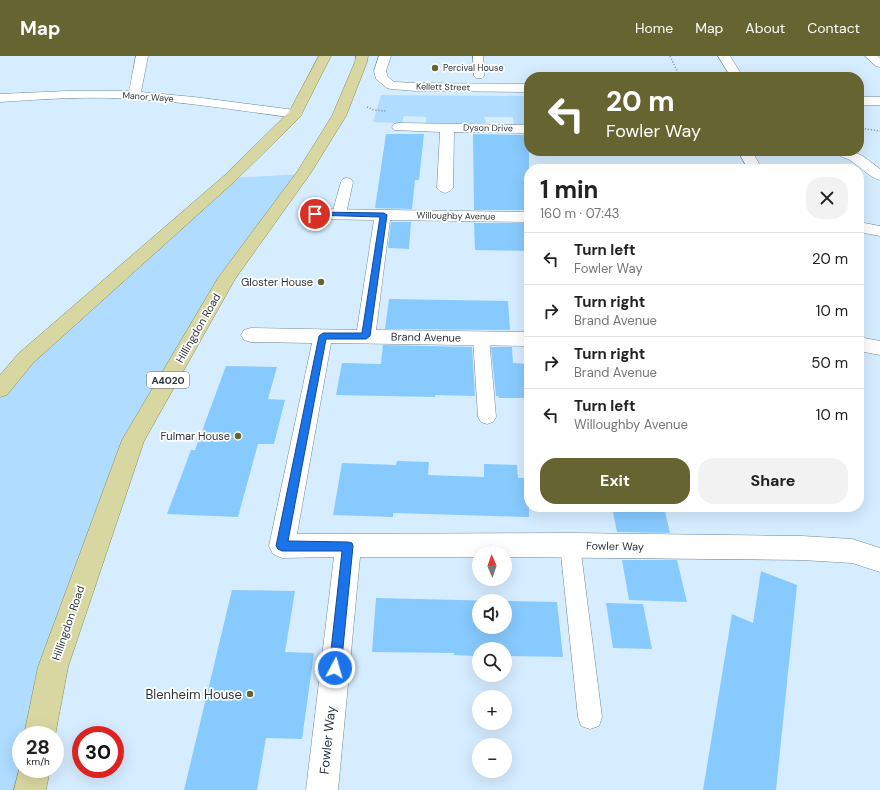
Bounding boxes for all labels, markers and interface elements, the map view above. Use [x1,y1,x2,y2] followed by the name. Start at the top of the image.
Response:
[20,16,60,41] text: Map
[635,19,673,37] text: Home
[695,19,723,37] text: Map
[745,19,785,37] text: About
[807,19,860,37] text: Contact
[443,62,504,74] place label: Percival House
[430,63,440,73] marker: Percival House
[416,81,471,93] street label: Kellett Street
[606,83,675,120] text: 20 m
[540,88,592,140] icon: left
[122,89,174,105] street label: Manor Waye
[606,119,701,143] text: Fowler Way
[463,122,513,134] street label: Dyson Drive
[540,174,598,205] text: 1 min
[806,177,848,219] button: close
[298,197,332,231] pin
[304,203,326,225] icon: arrive
[540,205,620,222] text: 160 m · 07:43
[416,209,496,223] street label: Willoughby Avenue
[574,240,635,260] text: Turn left
[540,248,562,270] icon: left
[812,249,848,269] text: 20 m
[574,260,643,277] text: Fowler Way
[241,275,313,289] place label: Gloster House
[316,277,326,287] marker: Gloster House
[172,291,224,365] street label: Hillingdon Road
[574,292,645,312] text: Turn right
[540,300,562,322] icon: right
[816,301,848,321] text: 10 m
[574,312,657,329] text: Brand Avenue
[391,329,461,345] street label: Brand Avenue
[574,344,645,364] text: Turn right
[540,352,562,374] icon: right
[811,353,848,373] text: 50 m
[574,364,657,381] text: Brand Avenue
[147,372,189,388] road number: A4020
[574,396,635,416] text: Turn left
[540,404,562,426] icon: left
[816,405,848,425] text: 10 m
[574,416,688,433] text: Willoughby Avenue
[160,429,230,443] place label: Fulmar House
[233,431,243,441] marker: Fulmar House
[540,458,690,504] button: Exit
[698,458,848,504] button: Share
[586,538,644,554] street label: Fowler Way
[472,546,512,586] north arrow
[472,546,512,778] map controls
[49,584,87,662] street label: Hillingdon Road
[472,594,512,634] button: sound
[472,642,512,682] button: search
[314,647,356,689] position arrow
[145,686,242,703] place label: Blenheim House
[245,689,255,699] marker: Blenheim House
[472,690,512,730] button: +
[315,705,340,775] street label: Fowler Way
[72,726,124,778] speed limit sign: 30
[26,734,50,760] text: 28
[472,738,512,778] button: −
[26,755,50,768] text: km/h

